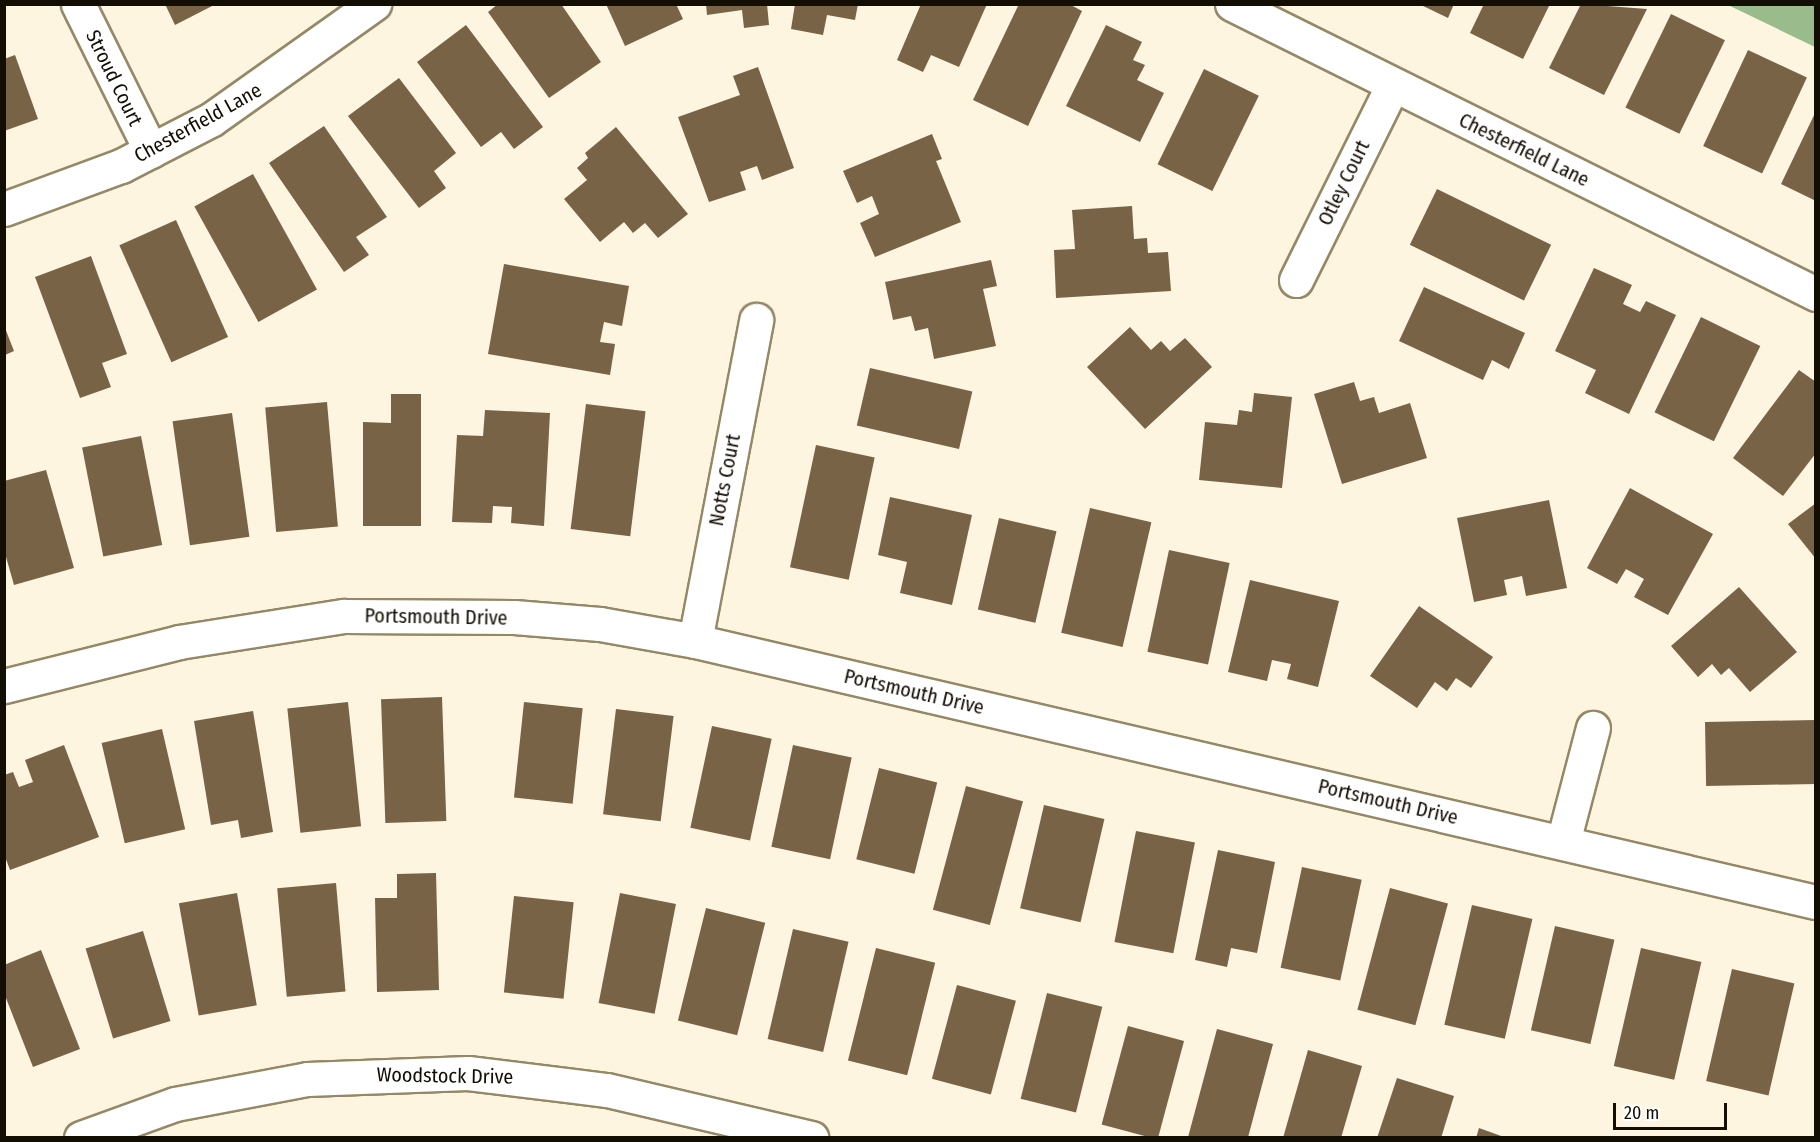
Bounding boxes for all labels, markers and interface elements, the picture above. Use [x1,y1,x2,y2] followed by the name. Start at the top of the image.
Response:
[81,26,147,130] street label: Stroud Court
[130,78,266,168] street label: Chesterfield Lane
[1455,108,1593,192] street label: Chesterfield Lane
[1313,137,1375,229] street label: Otley Court
[704,432,746,528] street label: Notts Court
[364,604,508,630] street label: Portsmouth Drive
[842,664,986,720] street label: Portsmouth Drive
[1316,774,1460,830] street label: Portsmouth Drive
[376,1063,514,1089] street label: Woodstock Drive
[1616,1091,1730,1129] scale bar
[1624,1102,1659,1124] text: 20 m

